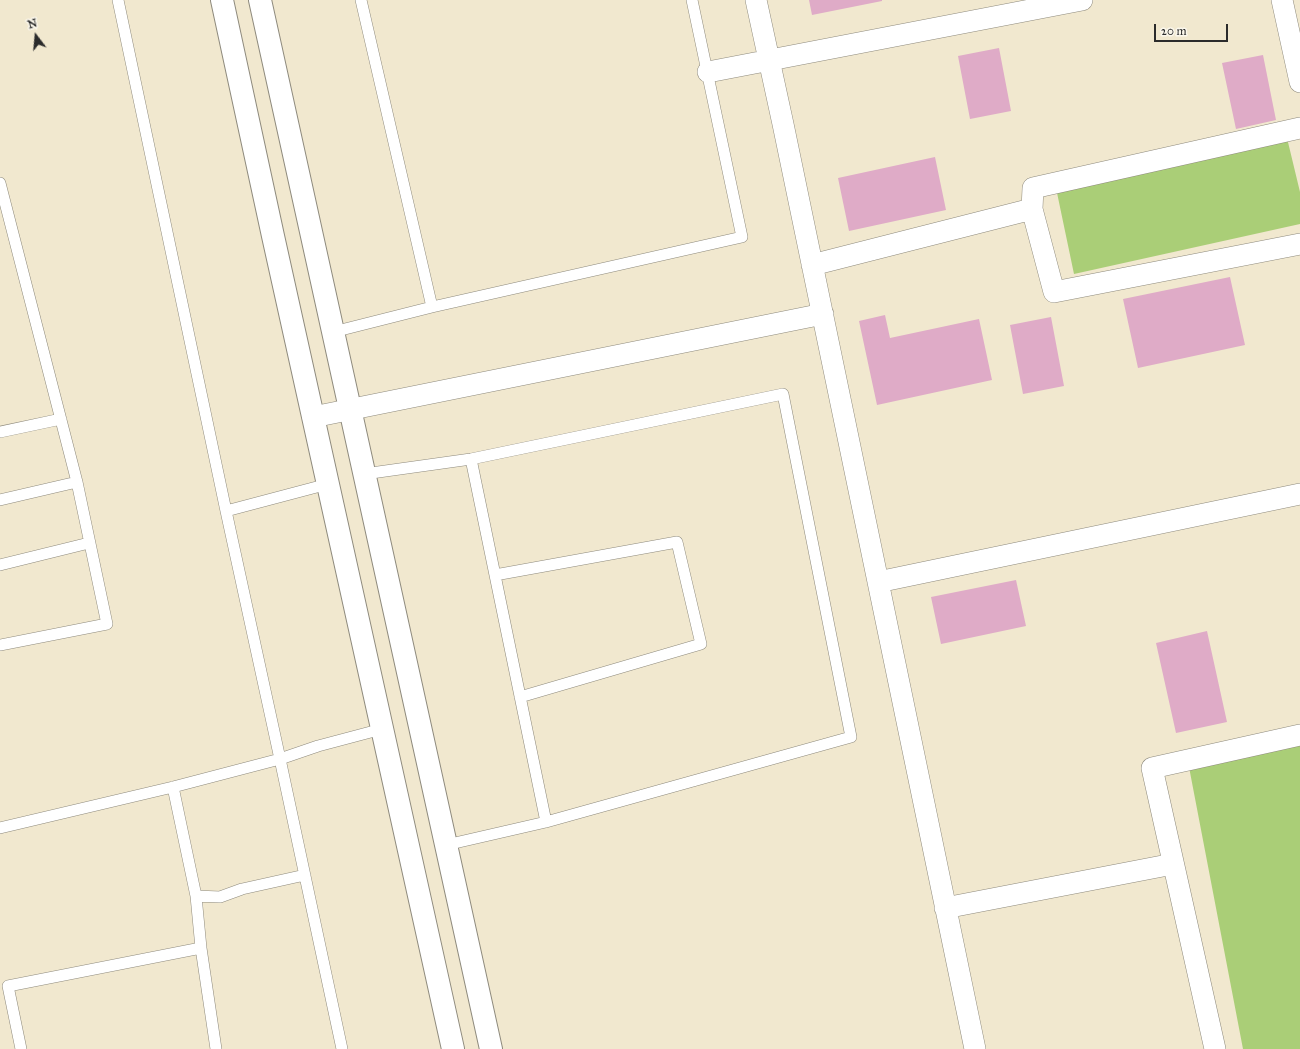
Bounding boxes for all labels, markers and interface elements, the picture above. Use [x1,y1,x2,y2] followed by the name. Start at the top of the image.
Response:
[16,16,56,56] north arrow
[26,16,39,32] text: N
[1156,16,1230,42] scale bar
[1161,24,1187,38] text: 20 m

